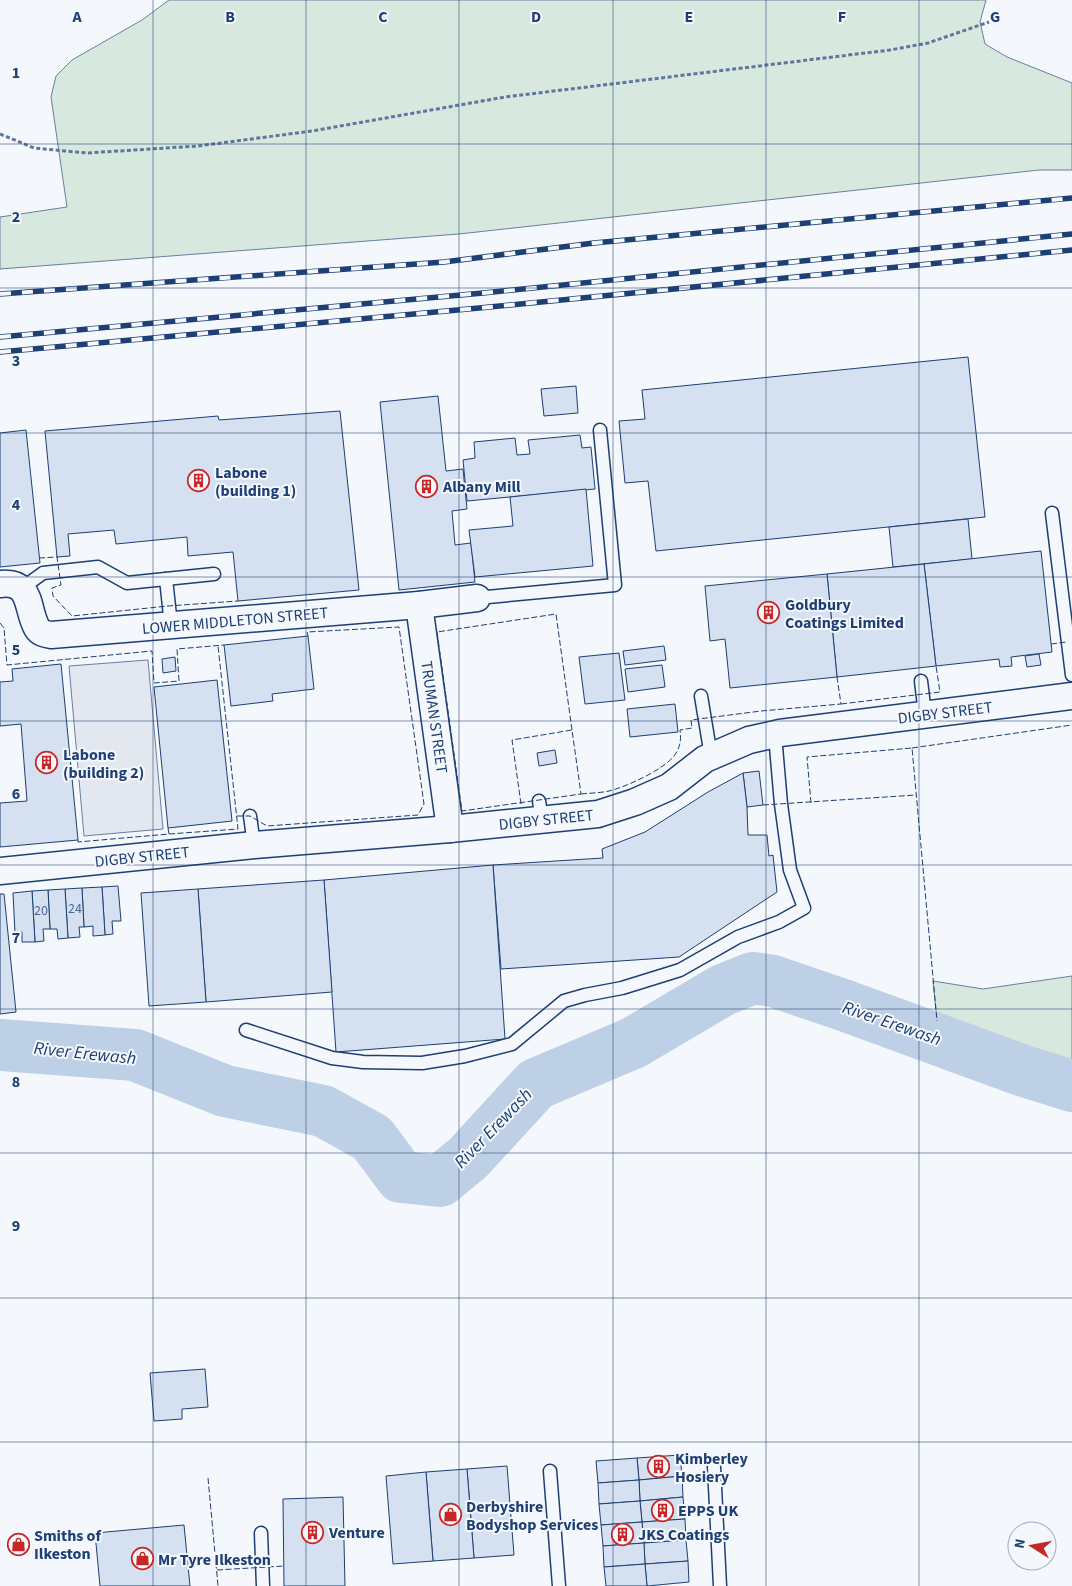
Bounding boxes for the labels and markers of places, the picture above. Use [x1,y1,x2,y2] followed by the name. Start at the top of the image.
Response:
[215,462,296,502] place label: Labone (building 1)
[187,469,211,493] building icon: Labone (building 1)
[415,474,439,498] building icon: Albany Mill
[442,476,521,498] place label: Albany Mill
[785,594,904,634] place label: Goldbury Coatings Limited
[757,601,781,625] building icon: Goldbury Coatings Limited
[63,744,144,784] place label: Labone (building 2)
[35,751,59,775] building icon: Labone (building 2)
[675,1448,749,1488] place label: Kimberley Hosiery
[647,1455,671,1479] building icon: Kimberley Hosiery
[466,1496,598,1536] place label: Derbyshire Bodyshop Services
[650,1498,674,1522] building icon: EPPS UK
[678,1500,738,1522] place label: EPPS UK
[438,1503,462,1527] shop icon: Derbyshire Bodyshop Services
[301,1520,325,1544] building icon: Venture
[328,1522,385,1544] place label: Venture
[610,1522,634,1546] building icon: JKS Coatings
[638,1524,729,1546] place label: JKS Coatings
[34,1525,101,1565] place label: Smiths of Ilkeston
[6,1532,30,1556] shop icon: Smiths of Ilkeston
[130,1547,154,1571] shop icon: Mr Tyre Ilkeston
[158,1549,271,1571] place label: Mr Tyre Ilkeston

